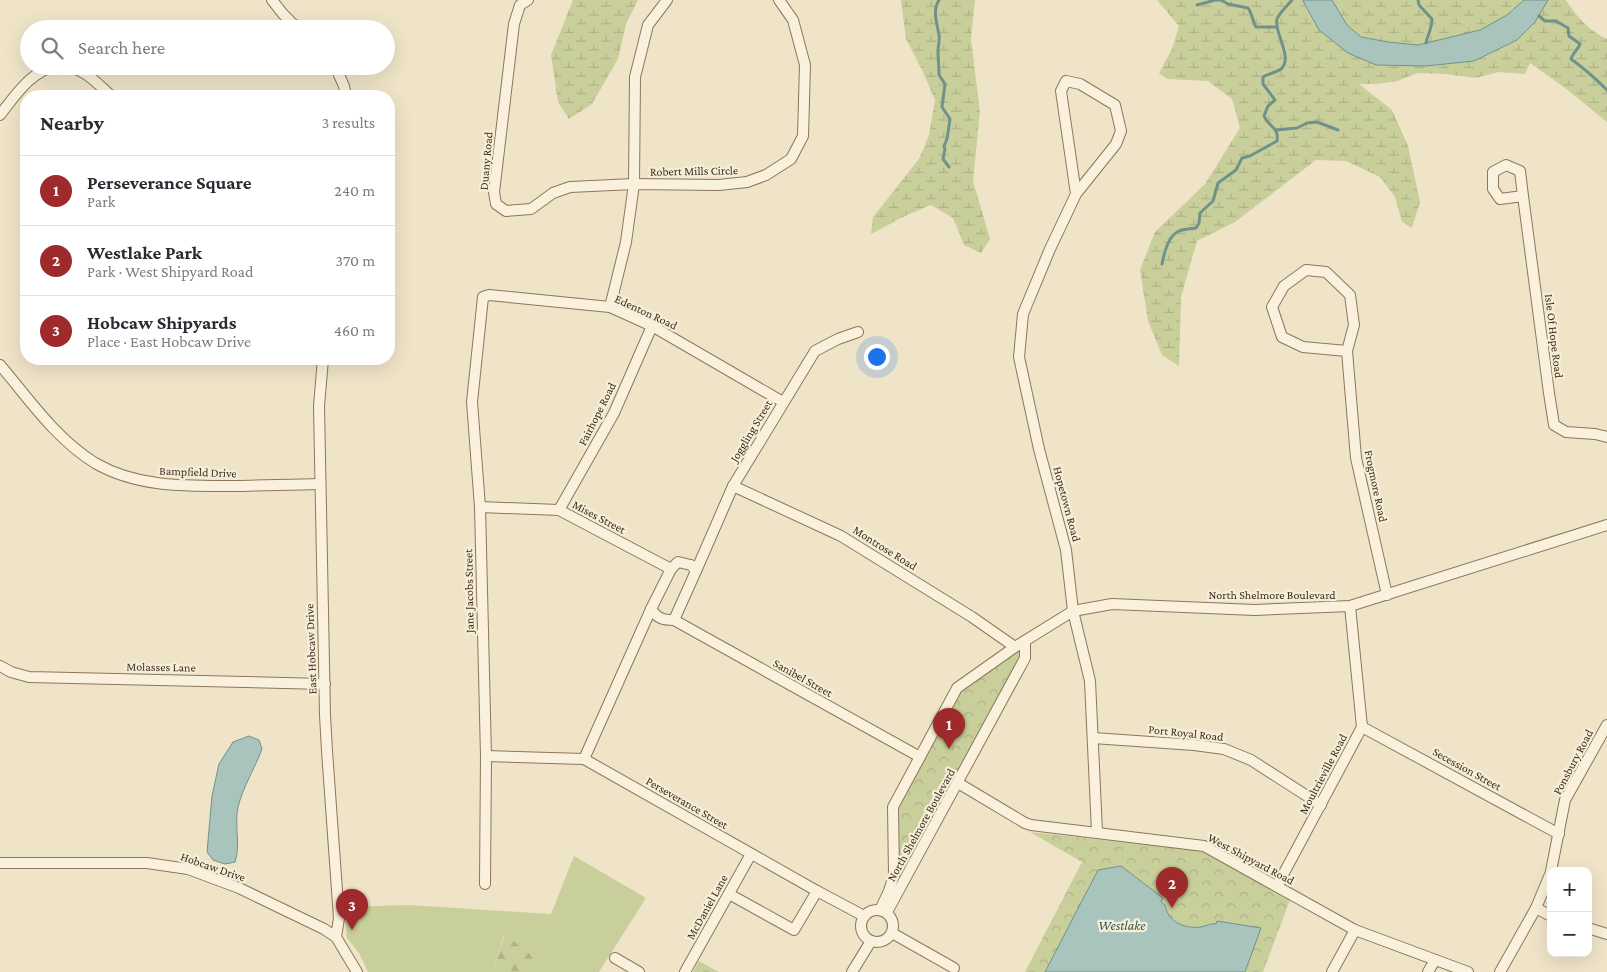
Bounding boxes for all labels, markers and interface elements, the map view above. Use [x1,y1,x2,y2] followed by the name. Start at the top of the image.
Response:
[20,20,395,75] search box
[38,34,66,62] icon: search
[78,37,165,58] text: Search here
[40,111,104,135] text: Nearby
[322,114,375,131] text: 3 results
[476,131,496,191] street label: Duany Road
[650,163,738,179] street label: Robert Mills Circle
[87,172,252,193] text: Perseverance Square
[53,182,59,199] text: 1
[334,182,375,199] text: 240 m
[87,193,115,210] text: Park
[87,242,202,263] text: Westlake Park
[52,252,60,269] text: 2
[336,252,375,269] text: 370 m
[87,263,253,280] text: Park · West Shipyard Road
[612,291,680,333] street label: Edenton Road
[1542,293,1566,380] street label: Isle Of Hope Road
[87,312,236,333] text: Hobcaw Shipyards
[52,322,60,339] text: 3
[334,322,375,339] text: 460 m
[87,333,251,350] text: Place · East Hobcaw Drive
[864,344,890,370] your location
[575,379,619,448] street label: Fairhope Road
[726,397,776,465] street label: Joggling Street
[1362,449,1391,524] street label: Frogmore Road
[159,464,237,480] street label: Bampfield Drive
[1050,465,1084,544] street label: Hopetown Road
[570,497,629,537] street label: Mises Street
[850,523,920,574] street label: Montrose Road
[461,548,477,634] street label: Jane Jacobs Street
[1209,588,1336,602] street label: North Shelmore Boulevard
[302,603,320,695] street label: East Hobcaw Drive
[771,656,836,701] street label: Sanibel Street
[126,659,196,675] street label: Molasses Lane
[933,708,965,749] pin: 1
[1148,722,1225,744] street label: Port Royal Road
[1550,726,1596,797] street label: Ponsbury Road
[1296,731,1350,817] street label: Moultrieville Road
[1430,744,1505,794] street label: Secession Street
[884,766,958,884] street label: North Shelmore Boulevard
[643,774,731,833] street label: Perseverance Street
[1205,830,1297,888] street label: West Shipyard Road
[179,849,247,885] street label: Hobcaw Drive
[1156,867,1188,908] pin: 2
[1547,867,1592,957] map controls
[1547,867,1592,912] button: +
[683,872,731,942] street label: McDaniel Lane
[336,889,368,930] pin: 3
[1547,912,1592,957] button: −
[1098,917,1146,933] water label: Westlake

